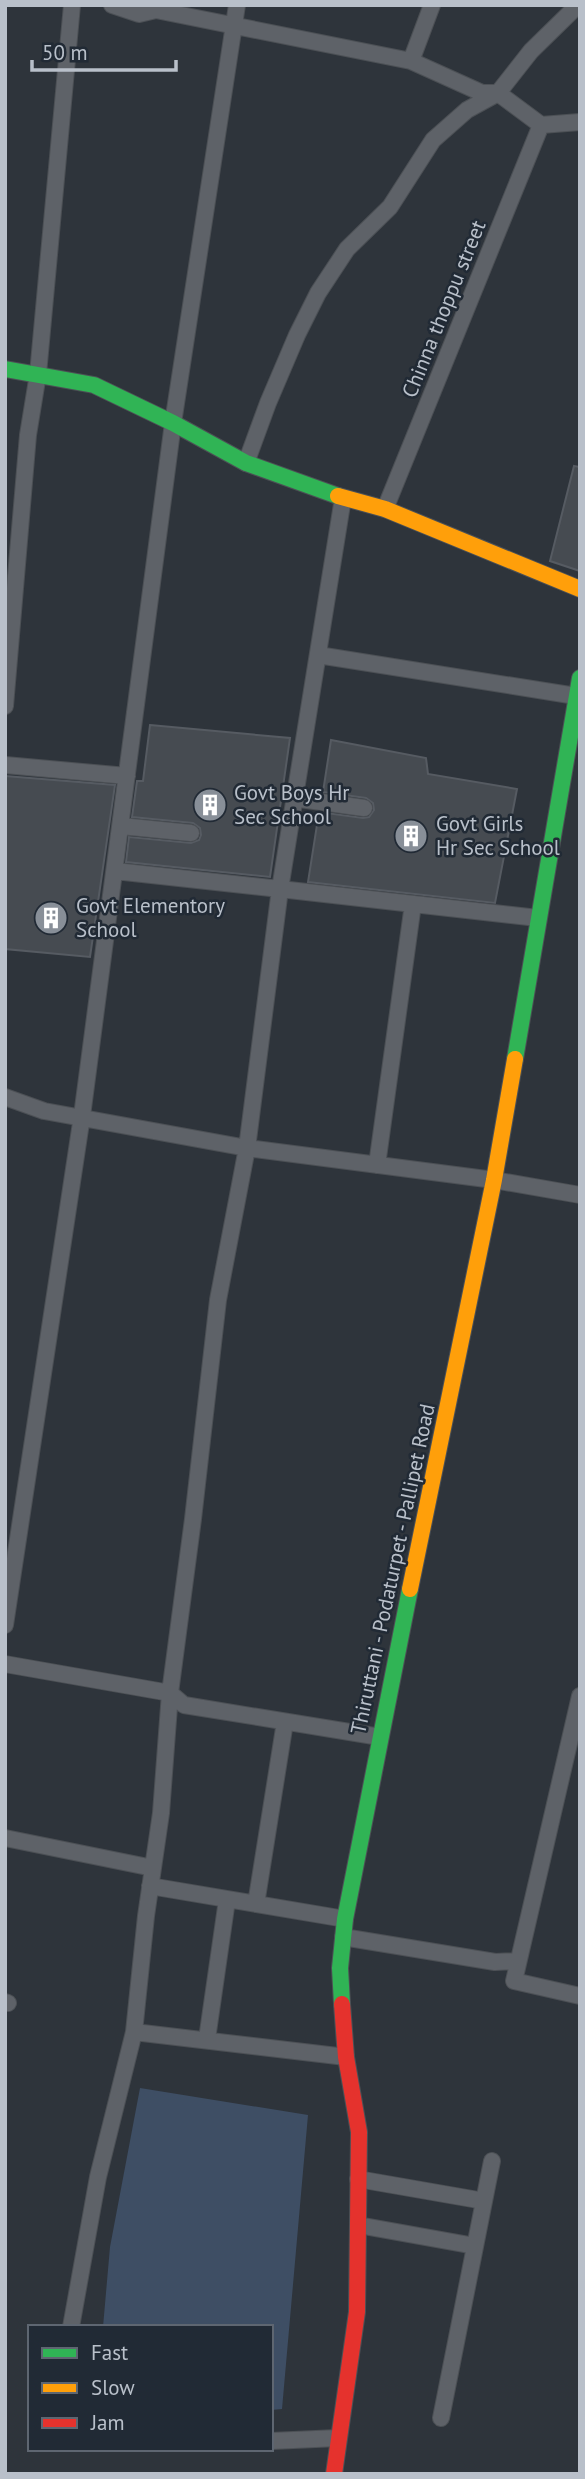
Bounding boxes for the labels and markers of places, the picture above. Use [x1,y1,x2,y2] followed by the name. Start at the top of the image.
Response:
[234,779,349,830] place label: Govt Boys Hr Sec School
[191,786,229,824] building icon: Govt Boys Hr Sec School
[436,810,560,861] place label: Govt Girls Hr Sec School
[392,817,430,855] building icon: Govt Girls Hr Sec School
[76,892,225,943] place label: Govt Elementory School
[32,899,70,937] building icon: Govt Elementory School

